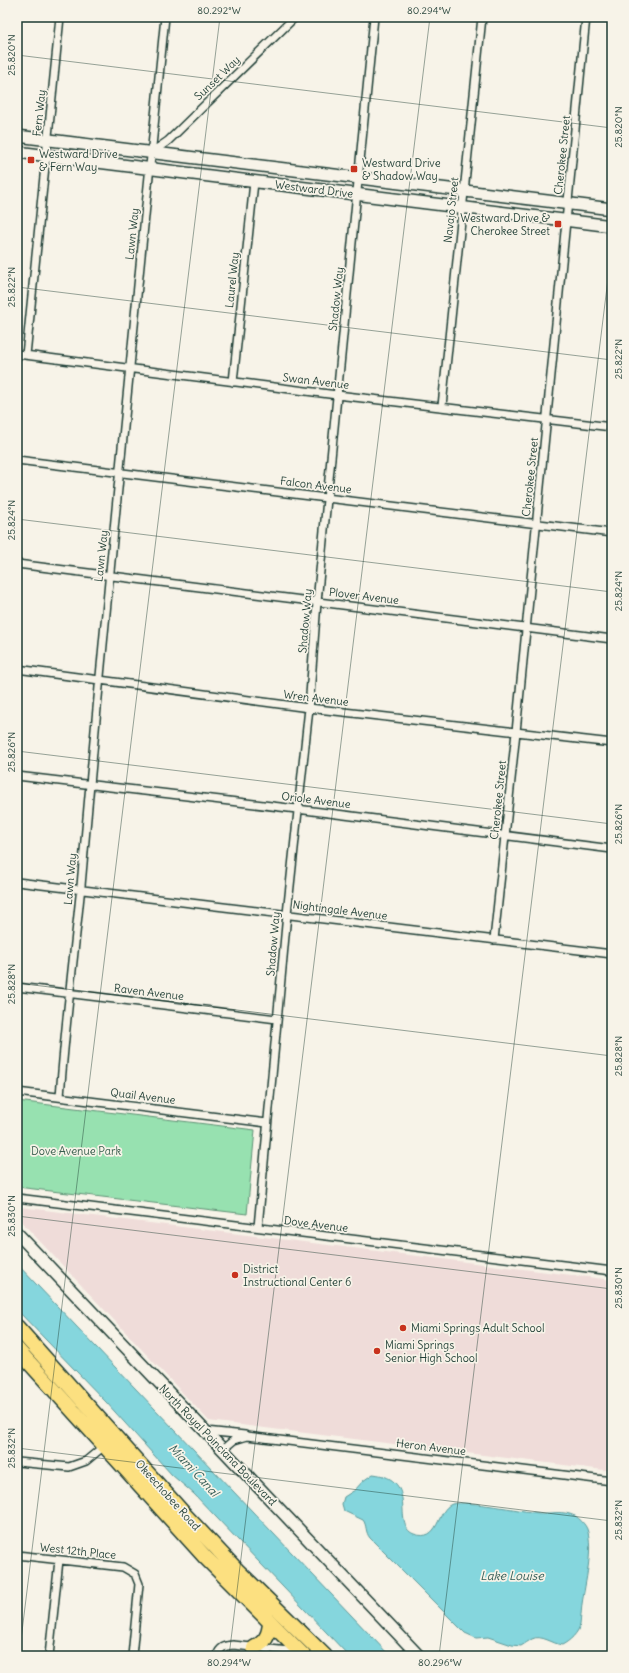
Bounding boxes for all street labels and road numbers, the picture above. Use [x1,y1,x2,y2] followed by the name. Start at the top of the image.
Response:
[191,53,243,103] street label: Sunset Way
[30,89,48,137] street label: Fern Way
[551,114,573,195] street label: Cherokee Street
[441,176,461,244] street label: Navajo Street
[274,177,354,201] street label: Westward Drive
[122,207,142,261] street label: Lawn Way
[222,251,242,309] street label: Laurel Way
[326,266,346,332] street label: Shadow Way
[282,370,350,392] street label: Swan Avenue
[519,436,541,517] street label: Cherokee Street
[279,474,353,496] street label: Falcon Avenue
[91,529,111,583] street label: Lawn Way
[328,585,400,607] street label: Plover Avenue
[295,588,315,654] street label: Shadow Way
[283,687,350,709] street label: Wren Avenue
[487,759,509,840] street label: Cherokee Street
[281,789,351,811] street label: Oriole Avenue
[61,853,79,905] street label: Lawn Way
[292,897,388,923] street label: Nightingale Avenue
[263,911,283,977] street label: Shadow Way
[113,981,185,1003] street label: Raven Avenue
[110,1085,176,1107] street label: Quail Avenue
[283,1213,349,1235] street label: Dove Avenue
[156,1381,280,1509] street label: North Royal Poinciana Boulevard
[395,1436,467,1458] street label: Heron Avenue
[133,1457,204,1534] street label: Okeechobee Road
[39,1540,117,1562] street label: West 12th Place

